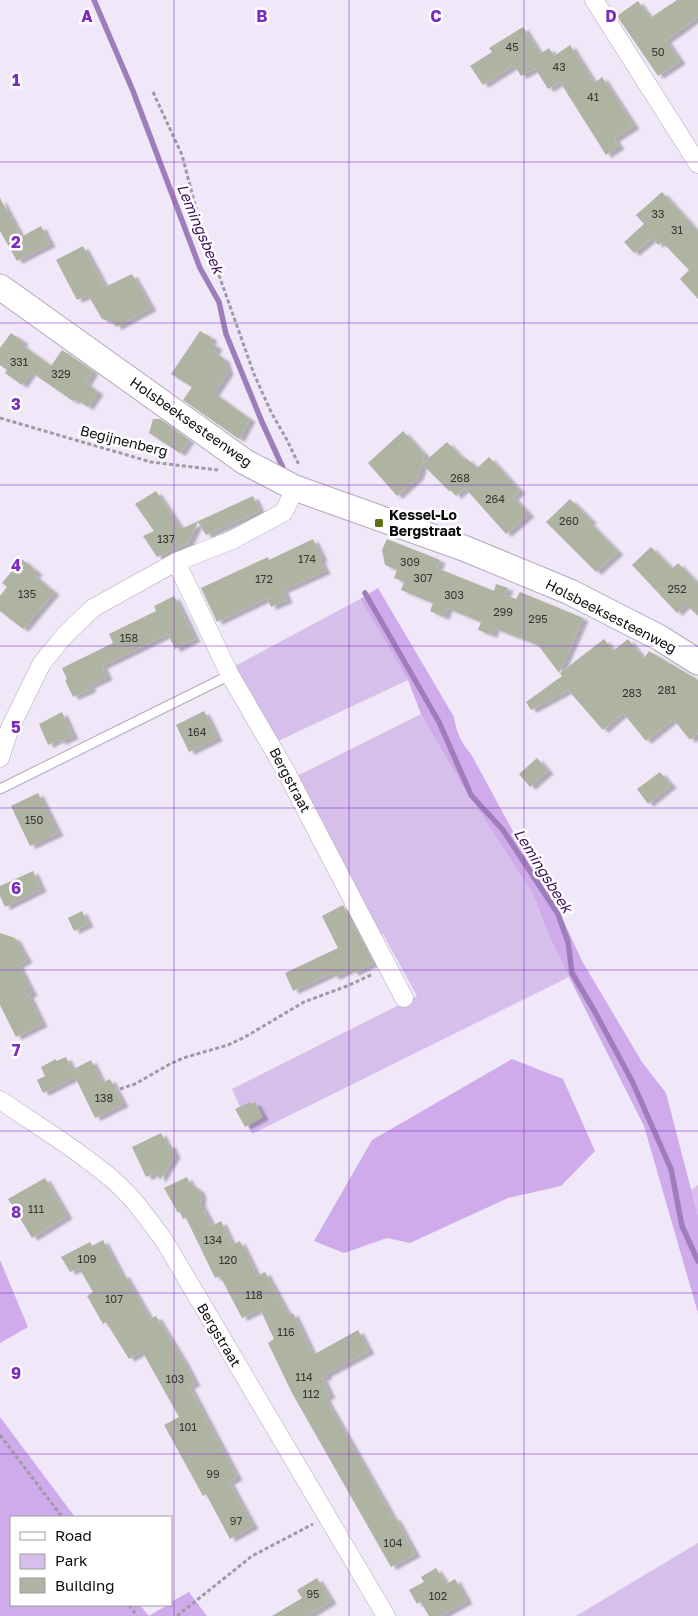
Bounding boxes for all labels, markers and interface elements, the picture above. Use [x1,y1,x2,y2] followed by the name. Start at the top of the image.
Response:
[81,6,93,26] text: A
[256,6,268,26] text: B
[430,6,442,26] text: C
[605,6,617,26] text: D
[505,40,519,53] house number: 45
[651,45,665,58] house number: 50
[552,60,566,73] house number: 43
[12,70,20,90] text: 1
[587,90,599,103] house number: 41
[173,181,229,278] water label: Lemingsbeek
[652,207,664,220] house number: 33
[671,223,683,236] house number: 31
[11,232,21,252] text: 2
[10,355,28,368] house number: 331
[51,367,71,380] house number: 329
[127,373,256,470] street label: Holsbeeksesteenweg
[11,394,21,414] text: 3
[79,421,170,460] street label: Begijnenberg
[450,471,470,484] house number: 268
[485,492,505,505] house number: 264
[389,506,462,539] place label: Kessel-Lo Bergstraat
[559,514,579,527] house number: 260
[373,517,385,529] marker: Kessel-Lo Bergstraat
[157,532,175,545] house number: 137
[298,552,316,565] house number: 174
[11,555,21,575] text: 4
[400,555,420,568] house number: 309
[413,571,433,584] house number: 307
[255,572,273,585] house number: 172
[543,575,680,656] street label: Holsbeeksesteenweg
[667,582,687,595] house number: 252
[18,587,36,600] house number: 135
[444,588,464,601] house number: 303
[493,605,513,618] house number: 299
[528,612,548,625] house number: 295
[120,631,138,644] house number: 158
[658,683,676,696] house number: 281
[622,686,642,699] house number: 283
[11,717,21,737] text: 5
[188,725,207,738] house number: 164
[266,744,315,815] street label: Bergstraat
[25,813,43,826] house number: 150
[510,825,578,918] water label: Lemingsbeek
[11,878,21,898] text: 6
[12,1040,21,1060] text: 7
[95,1091,114,1104] house number: 138
[11,1202,21,1222] text: 8
[28,1202,44,1215] house number: 111
[204,1233,223,1246] house number: 134
[78,1252,96,1265] house number: 109
[219,1253,237,1266] house number: 120
[245,1288,263,1301] house number: 118
[105,1292,123,1305] house number: 107
[194,1300,245,1370] street label: Bergstraat
[277,1325,295,1338] house number: 116
[11,1363,21,1383] text: 9
[295,1370,313,1383] house number: 114
[166,1372,184,1385] house number: 103
[302,1387,320,1400] house number: 112
[179,1420,197,1433] house number: 101
[206,1467,220,1480] house number: 99
[230,1514,242,1527] house number: 97
[10,1516,172,1606] legend
[55,1526,92,1544] text: Road
[384,1536,403,1549] house number: 104
[55,1551,88,1569] text: Park
[55,1576,115,1594] text: Building
[306,1587,320,1600] house number: 95
[429,1589,447,1602] house number: 102

